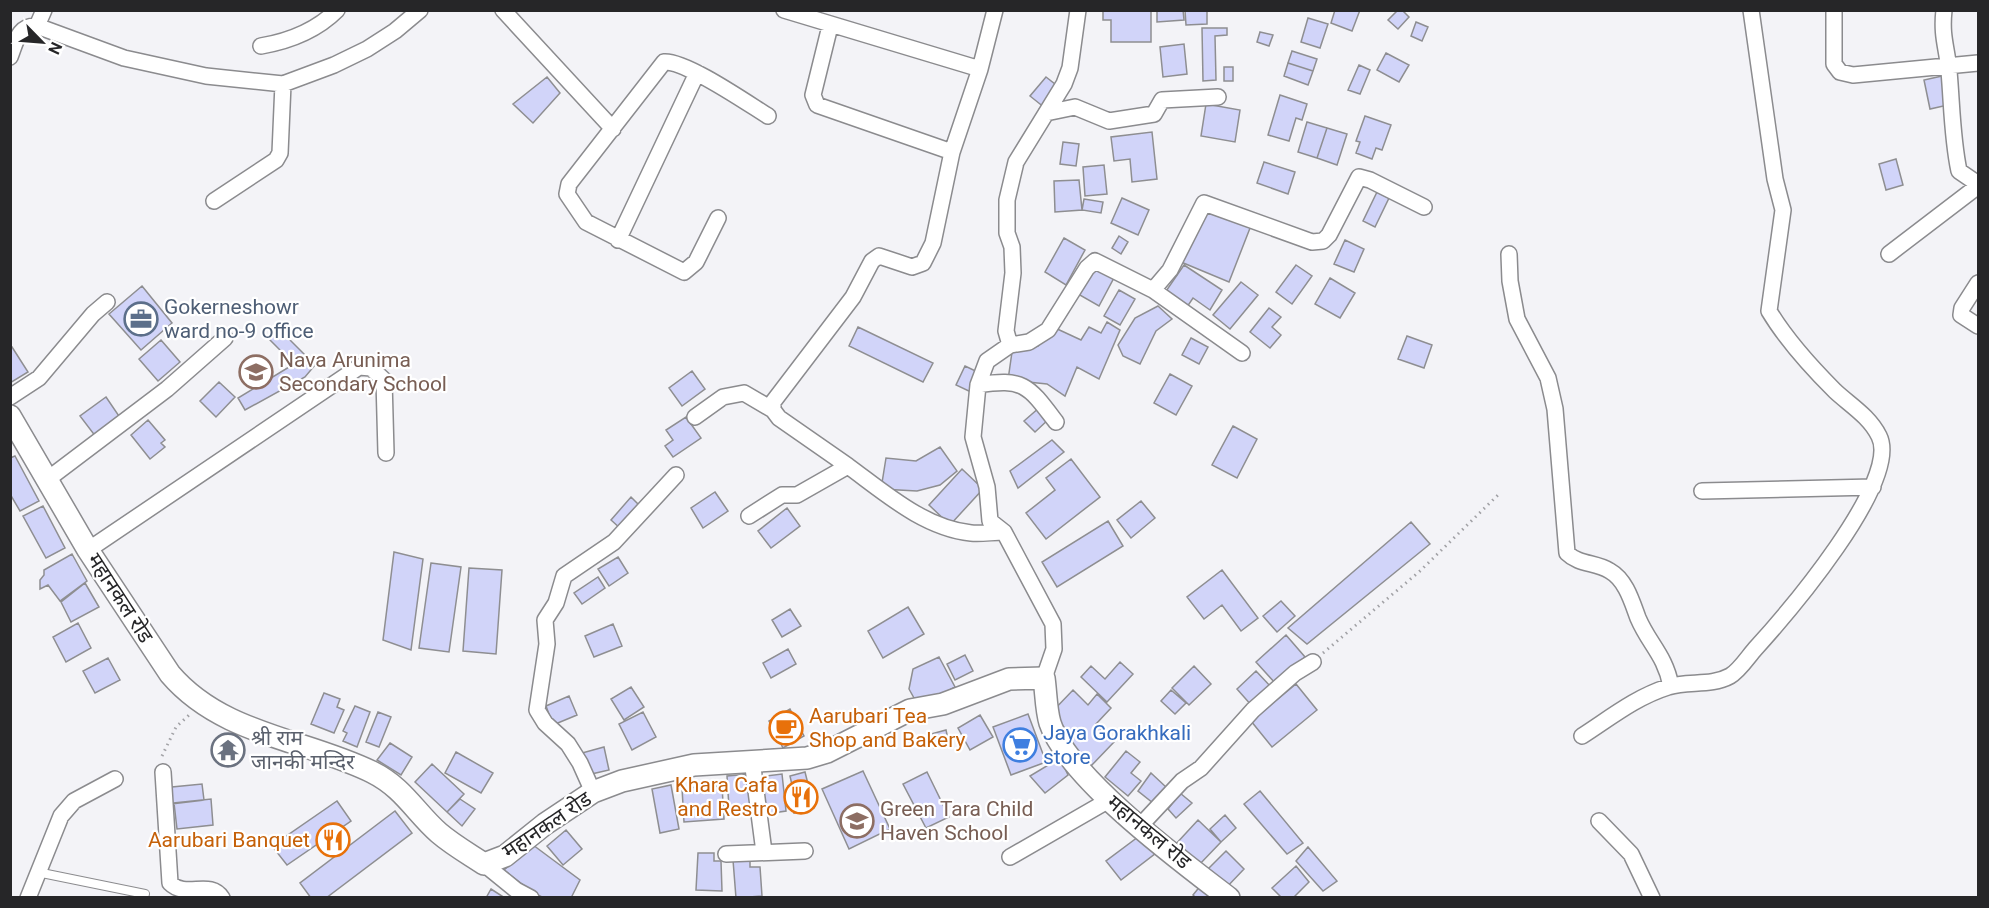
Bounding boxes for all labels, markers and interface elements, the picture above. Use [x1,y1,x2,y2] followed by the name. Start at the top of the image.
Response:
[12,12,72,72] north arrow
[44,39,66,57] text: N
[164,295,314,343] place label: Gokerneshowr ward no-9 office
[123,301,159,337] office icon: Gokerneshowr ward no-9 office
[279,348,447,396] place label: Nava Arunima Secondary School
[238,354,274,390] school or university icon: Nava Arunima Secondary School
[82,549,158,648] street label: महानकल रोड
[809,704,965,752] place label: Aarubari Tea Shop and Bakery
[768,710,804,746] cafe icon: Aarubari Tea Shop and Bakery
[1043,721,1191,769] place label: Jaya Gorakhkali store
[251,726,355,774] place label: श्री राम जानकी मन्दिर
[1002,727,1038,763] supermarket icon: Jaya Gorakhkali store
[210,732,246,768] temple icon: श्री राम जानकी मन्दिर
[675,773,778,821] place label: Khara Cafa and Restro
[783,779,819,815] restaurant icon: Khara Cafa and Restro
[498,786,596,863] street label: महानकल रोड
[1102,790,1196,874] street label: महानकल रोड
[880,797,1033,845] place label: Green Tara Child Haven School
[839,803,875,839] school or university icon: Green Tara Child Haven School
[315,822,351,858] restaurant icon: Aarubari Banquet
[148,828,310,852] place label: Aarubari Banquet

